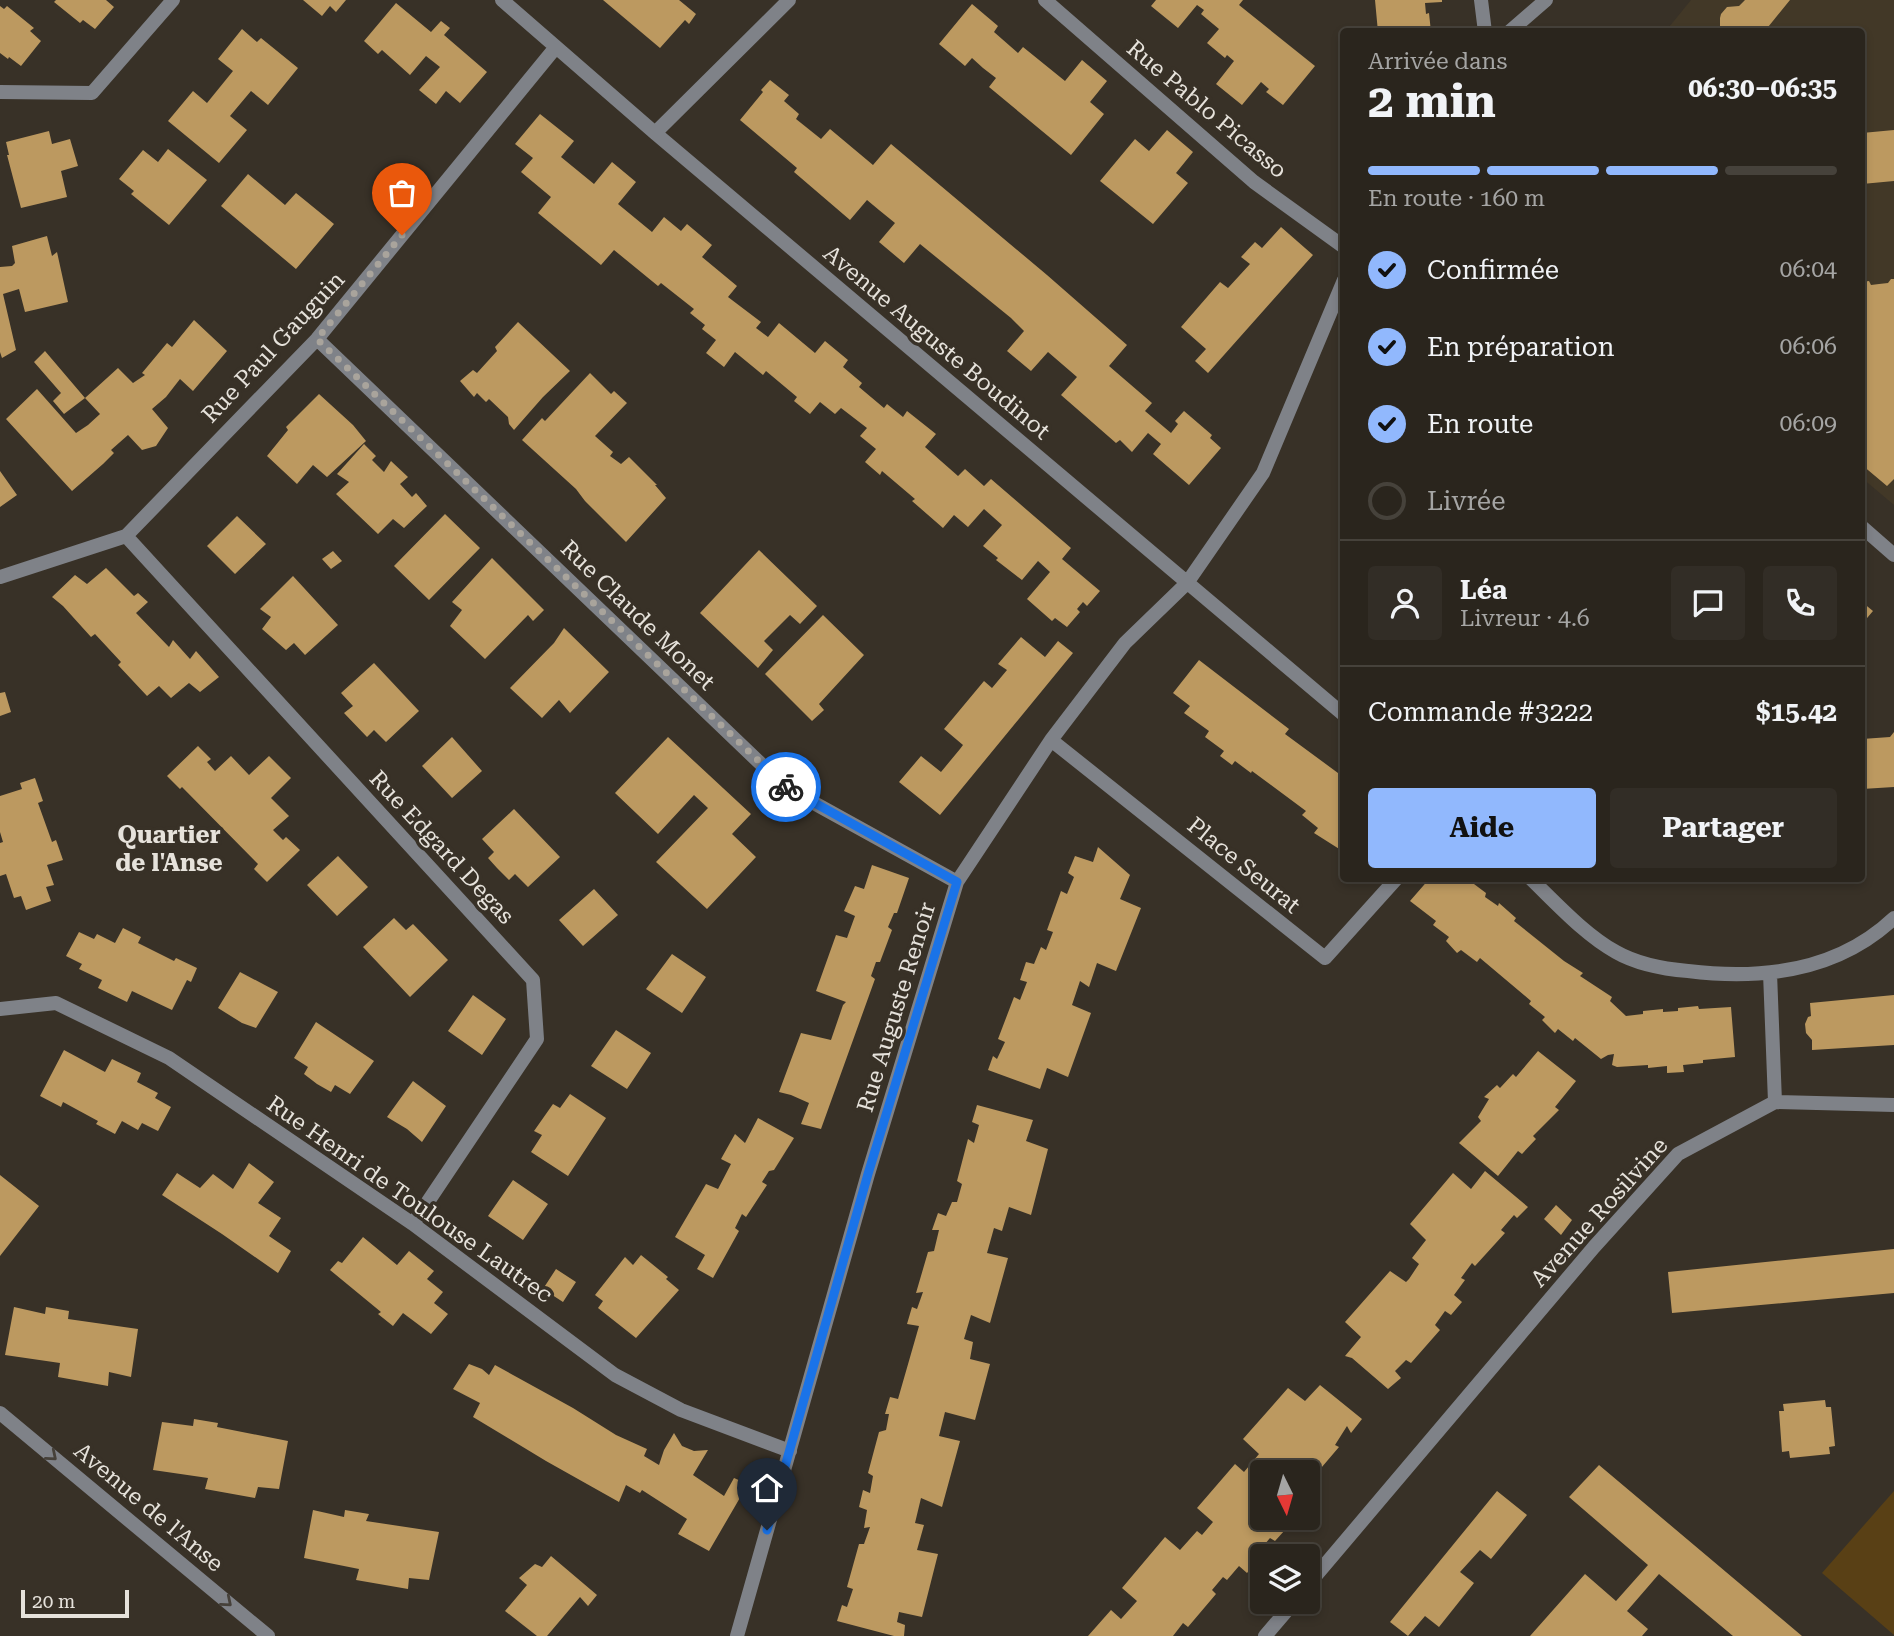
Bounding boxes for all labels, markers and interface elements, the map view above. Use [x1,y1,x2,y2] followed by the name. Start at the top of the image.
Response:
[1121,35,1292,184] street label: Rue Pablo Picasso
[1368,48,1507,75] text: Arrivée dans
[1688,73,1837,103] text: 06:30–06:35
[1368,74,1496,128] text: 2 min
[372,163,432,235] pin
[383,174,421,212] icon: bag
[1368,185,1545,212] text: En route · 160 m
[818,240,1056,445] street label: Avenue Auguste Boudinot
[1368,251,1406,289] icon: check
[1427,255,1559,285] text: Confirmée
[1780,256,1837,283] text: 06:04
[196,266,350,428] street label: Rue Paul Gauguin
[1368,328,1406,366] icon: check
[1427,332,1615,362] text: En préparation
[1780,333,1837,360] text: 06:06
[1368,405,1406,443] icon: check
[1427,409,1533,439] text: En route
[1780,410,1837,437] text: 06:09
[1427,486,1506,516] text: Livrée
[555,535,721,696] street label: Rue Claude Monet
[1368,566,1442,640] button: person
[1671,566,1745,640] button: chat
[1763,566,1837,640] button: phone
[1460,575,1507,605] text: Léa
[1460,605,1590,632] text: Livreur · 4.6
[1368,697,1593,727] text: Commande #3222
[1756,697,1837,727] text: $15.42
[751,752,821,822] courier
[364,765,520,930] street label: Rue Edgard Degas
[767,768,805,806] icon: bike
[1368,788,1596,868] button: Aide
[1610,788,1837,868] button: Partager
[1182,812,1306,919] street label: Place Seurat
[115,821,223,877] district label: Quartier de l'Anse
[852,899,941,1115] street label: Rue Auguste Renoir
[262,1090,558,1309] street label: Rue Henri de Toulouse Lautrec
[1525,1132,1673,1293] street label: Avenue Rosilvine
[69,1437,229,1578] street label: Avenue de l'Anse
[44,1448,57,1460] one-way arrow
[737,1458,797,1530] pin
[1250,1460,1320,1530] north arrow
[1250,1460,1320,1614] map controls
[748,1469,786,1507] icon: home
[1250,1544,1320,1614] button: layers
[21,1587,130,1619] scale bar
[32,1590,75,1613] text: 20 m
[219,1594,232,1606] one-way arrow

